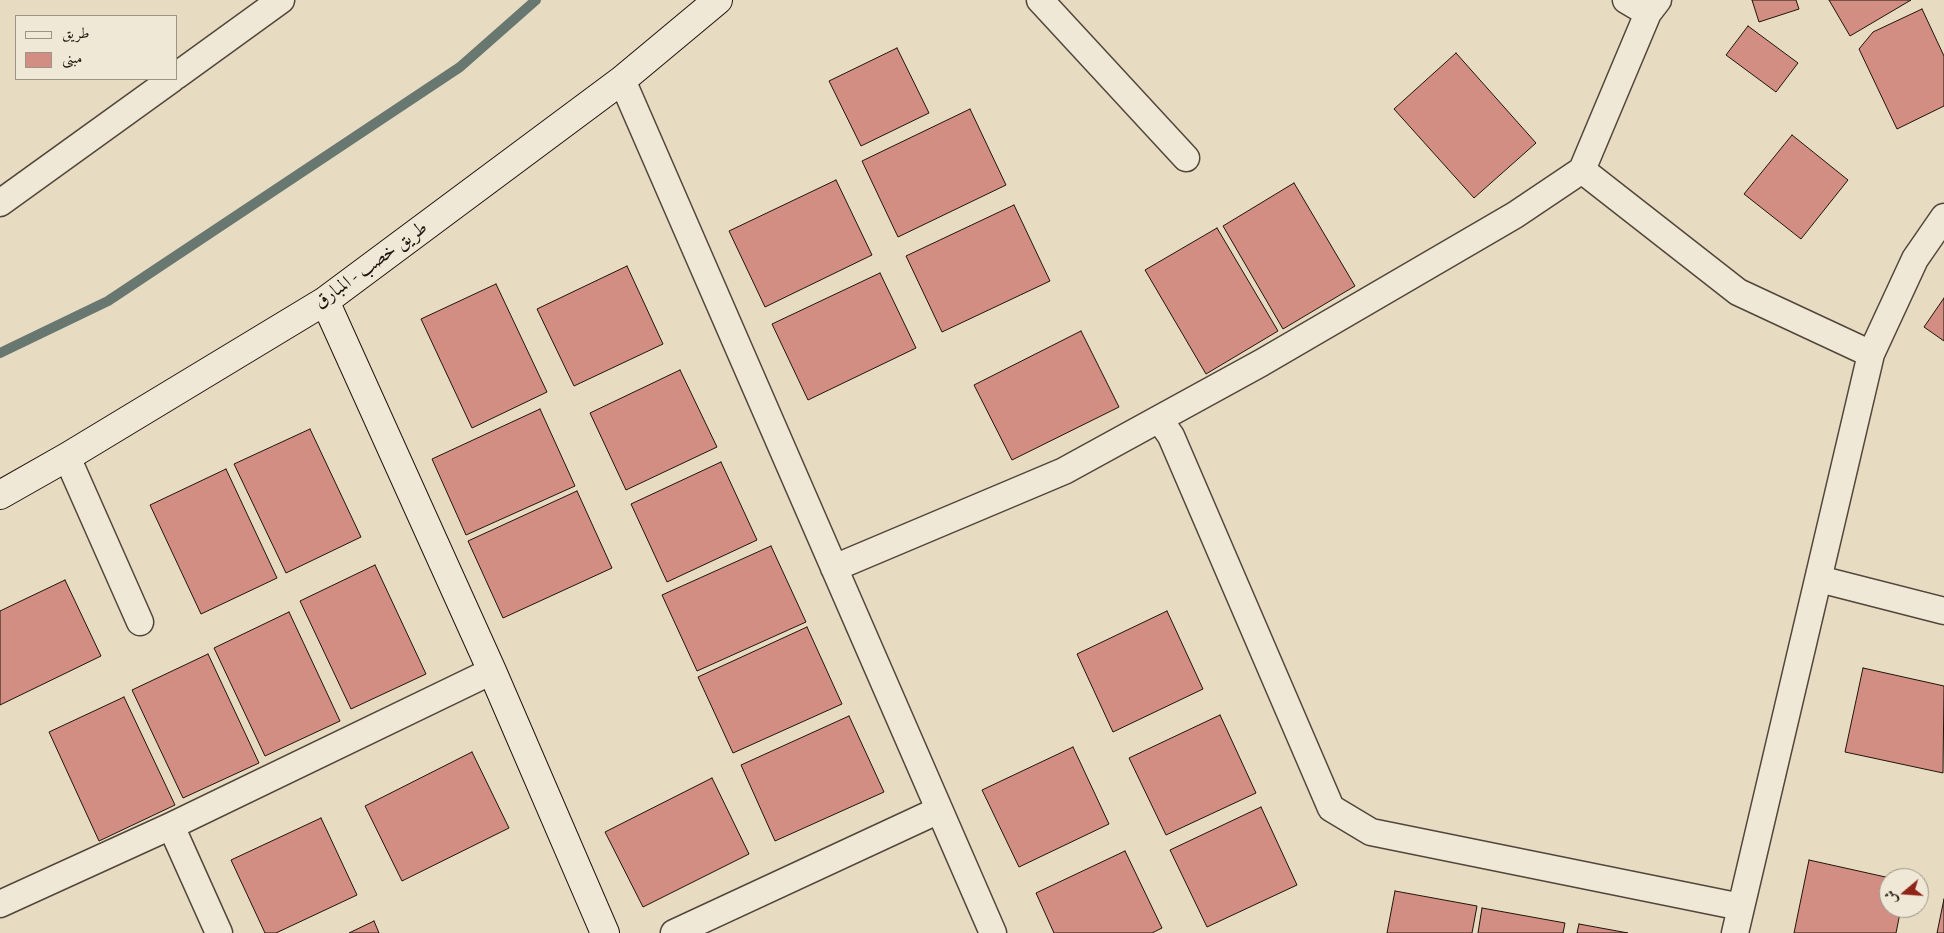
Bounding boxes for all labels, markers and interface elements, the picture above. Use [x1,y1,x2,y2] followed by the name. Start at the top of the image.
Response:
[15,15,178,80] legend
[62,23,89,42] text: طريق
[62,48,82,67] text: مبنى
[310,216,432,314] street label: طريق خصب - المبارق
[1879,868,1929,918] north arrow
[1880,888,1901,907] text: ش

